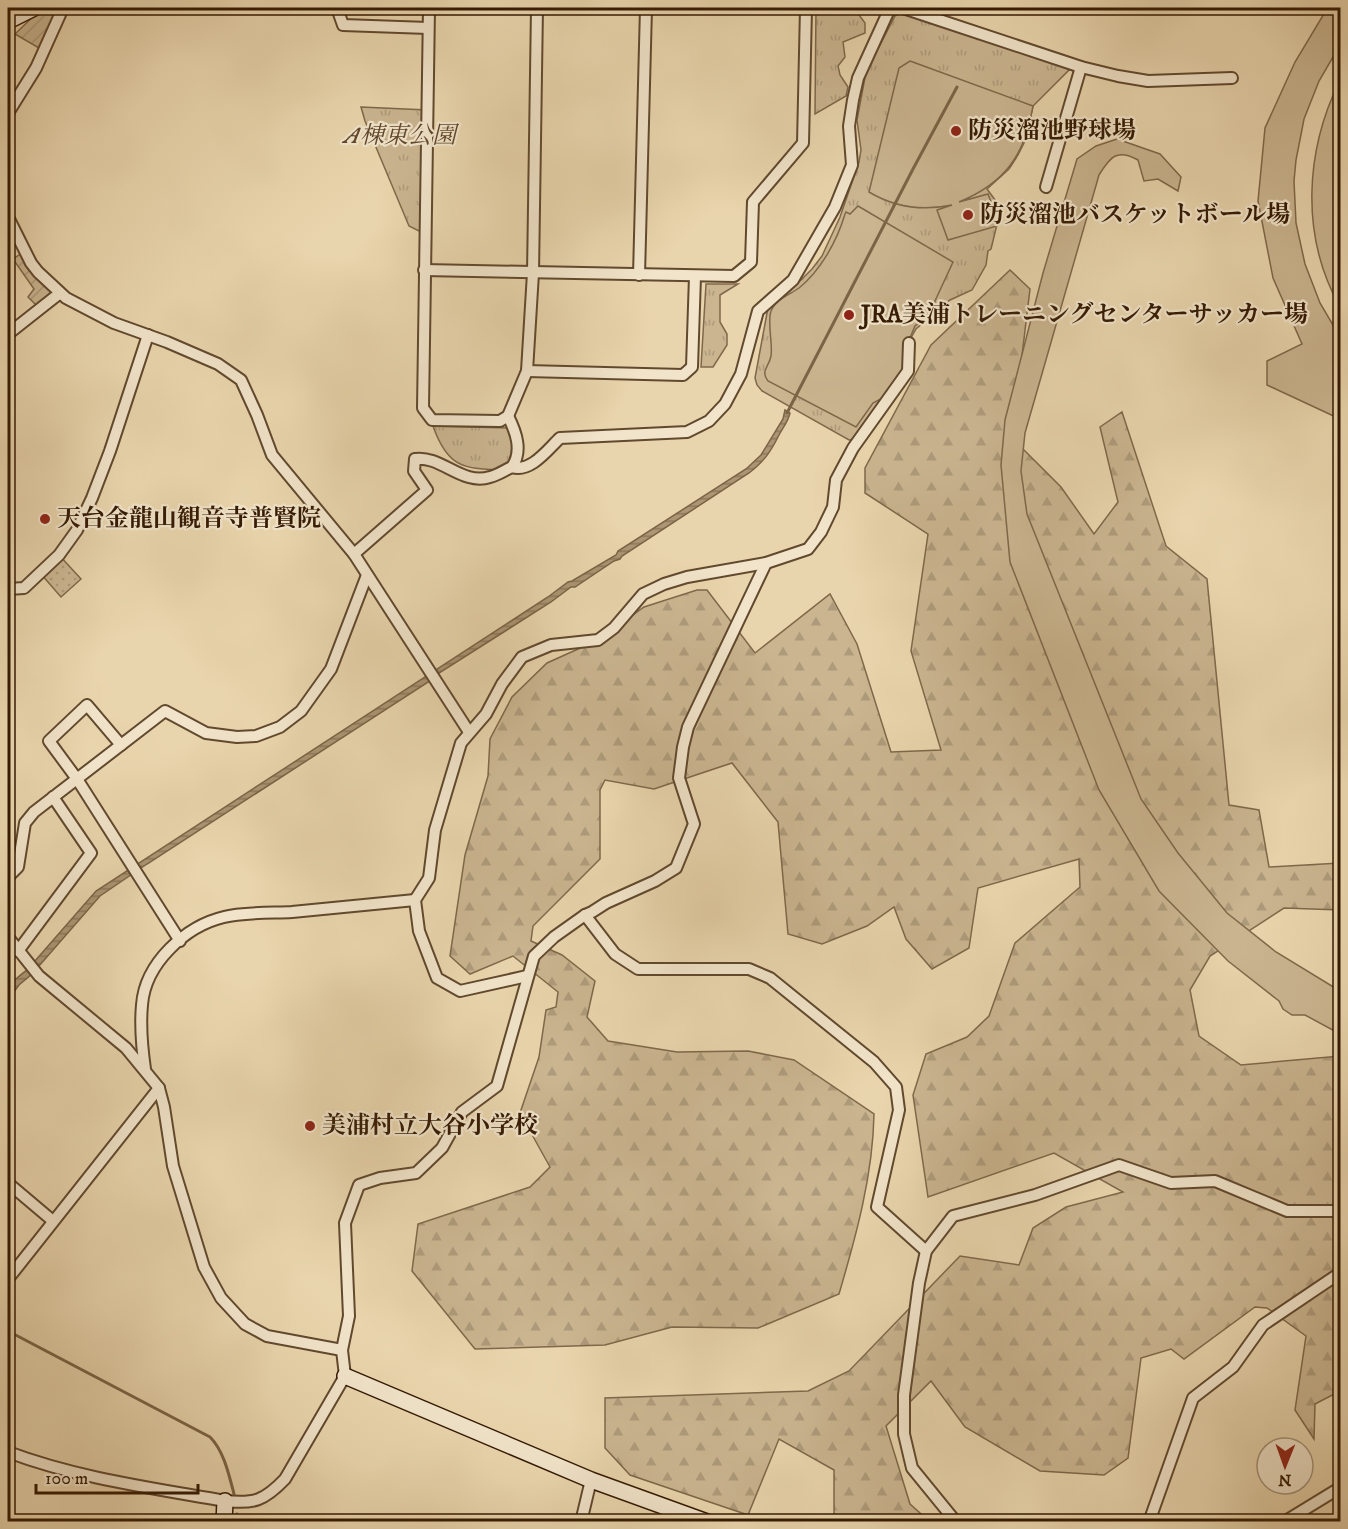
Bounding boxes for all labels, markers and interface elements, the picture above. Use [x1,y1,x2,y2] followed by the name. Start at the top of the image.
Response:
[968,116,1136,146] place label: 防災溜池野球場
[341,121,460,151] park label: A棟東公園
[949,124,963,138] marker: 防災溜池野球場
[980,200,1290,230] place label: 防災溜池バスケットボール場
[961,208,975,222] marker: 防災溜池バスケットボール場
[858,300,1308,330] place label: JRA美浦トレーニングセンターサッカー場
[842,308,856,322] marker: JRA美浦トレーニングセンターサッカー場
[57,504,321,534] place label: 天台金龍山観音寺普賢院
[38,512,52,526] marker: 天台金龍山観音寺普賢院
[322,1111,538,1141] place label: 美浦村立大谷小学校
[303,1119,317,1133] marker: 美浦村立大谷小学校
[1255,1436,1315,1496] north arrow
[36,1457,198,1495] scale bar
[45,1468,88,1490] text: 100 m
[1278,1470,1291,1490] text: N

